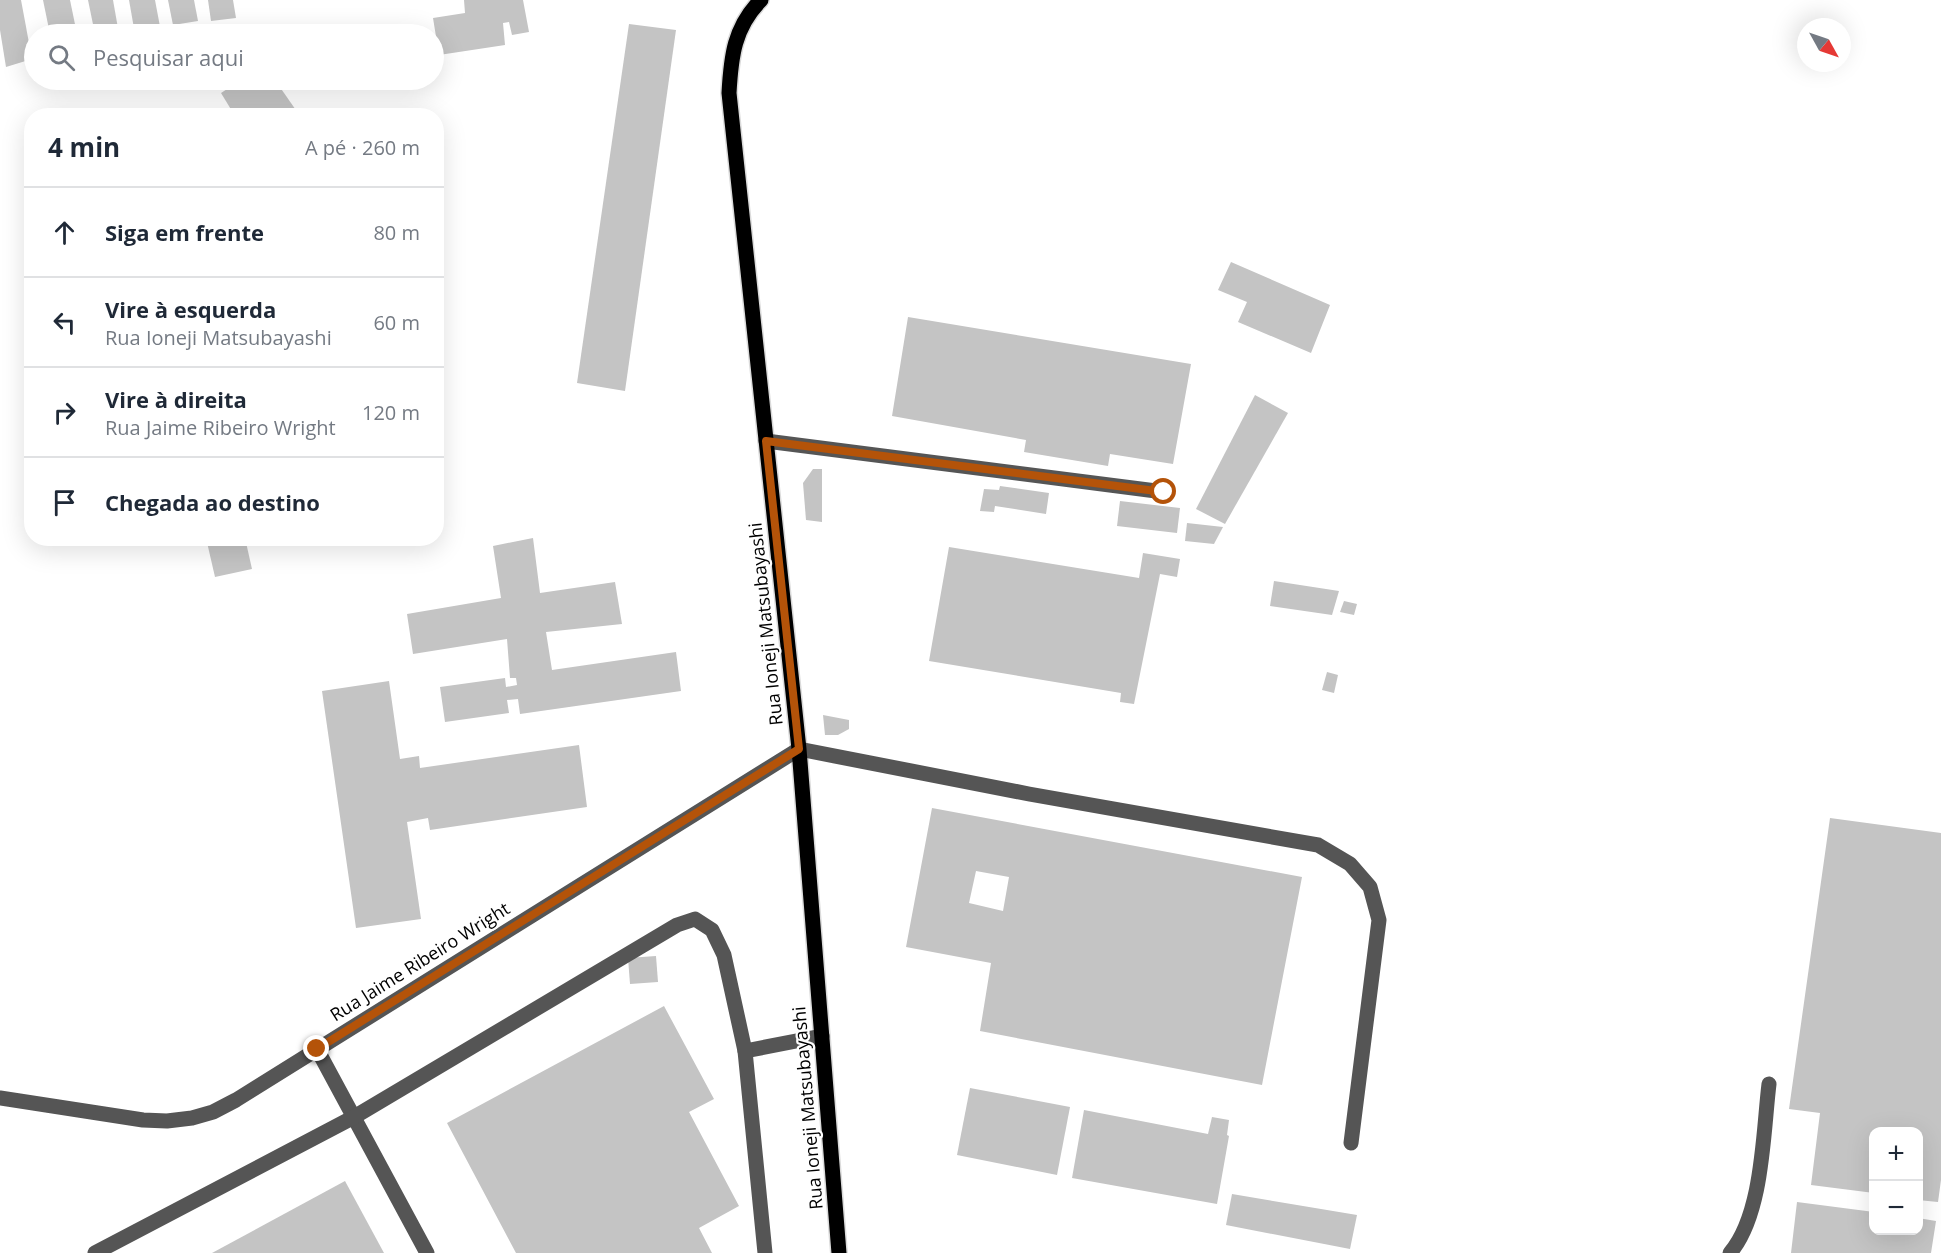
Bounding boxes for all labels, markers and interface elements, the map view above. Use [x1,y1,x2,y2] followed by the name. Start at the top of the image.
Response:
[1797,18,1851,72] north arrow
[24,24,444,90] search box
[45,41,78,74] icon: search
[93,42,244,72] text: Pesquisar aqui
[48,129,120,165] text: 4 min
[305,134,420,161] text: A pé · 260 m
[48,216,81,249] icon: ahead
[105,217,264,247] text: Siga em frente
[373,219,420,246] text: 80 m
[105,294,276,324] text: Vire à esquerda
[48,306,81,339] icon: left
[373,309,420,336] text: 60 m
[105,324,332,351] text: Rua Ioneji Matsubayashi
[105,384,247,414] text: Vire à direita
[48,396,81,429] icon: right
[362,399,420,426] text: 120 m
[105,414,336,441] text: Rua Jaime Ribeiro Wright
[1150,478,1176,504] route start
[48,486,81,519] icon: arrive
[105,487,320,517] text: Chegada ao destino
[742,521,788,727] street label: Rua Ioneji Matsubayashi
[325,896,514,1026] street label: Rua Jaime Ribeiro Wright
[786,1005,828,1211] street label: Rua Ioneji Matsubayashi
[303,1035,329,1061] route end
[1869,1127,1923,1235] map controls
[1869,1127,1923,1181] button: +
[1869,1181,1923,1235] button: −

